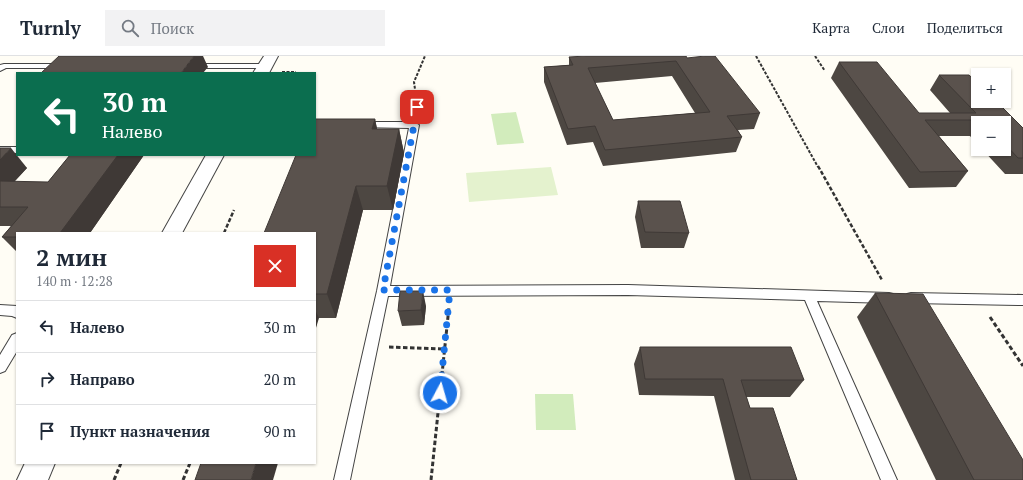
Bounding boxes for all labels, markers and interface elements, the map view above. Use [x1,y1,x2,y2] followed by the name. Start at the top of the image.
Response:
[105,10,385,46] search box
[20,15,81,40] text: Turnly
[119,17,141,39] icon: search
[151,18,194,38] text: Поиск
[812,18,850,37] text: Карта
[872,18,905,37] text: Слои
[927,18,1003,37] text: Поделиться
[971,68,1011,156] map controls
[971,68,1011,108] button: +
[102,83,167,120] text: 30 m
[36,88,88,140] icon: left
[400,90,434,124] pin
[406,96,428,118] icon: arrive
[971,116,1011,156] button: −
[102,119,162,143] text: Налево
[36,241,107,273] text: 2 мин
[254,245,296,287] button: close
[36,272,113,290] text: 140 m · 12:28
[36,316,58,338] icon: left
[70,317,124,337] text: Налево
[263,317,296,337] text: 30 m
[36,368,58,390] icon: right
[70,369,135,389] text: Направо
[263,369,296,389] text: 20 m
[419,372,461,414] position arrow
[36,420,58,442] icon: arrive
[70,421,210,441] text: Пункт назначения
[263,421,296,441] text: 90 m

